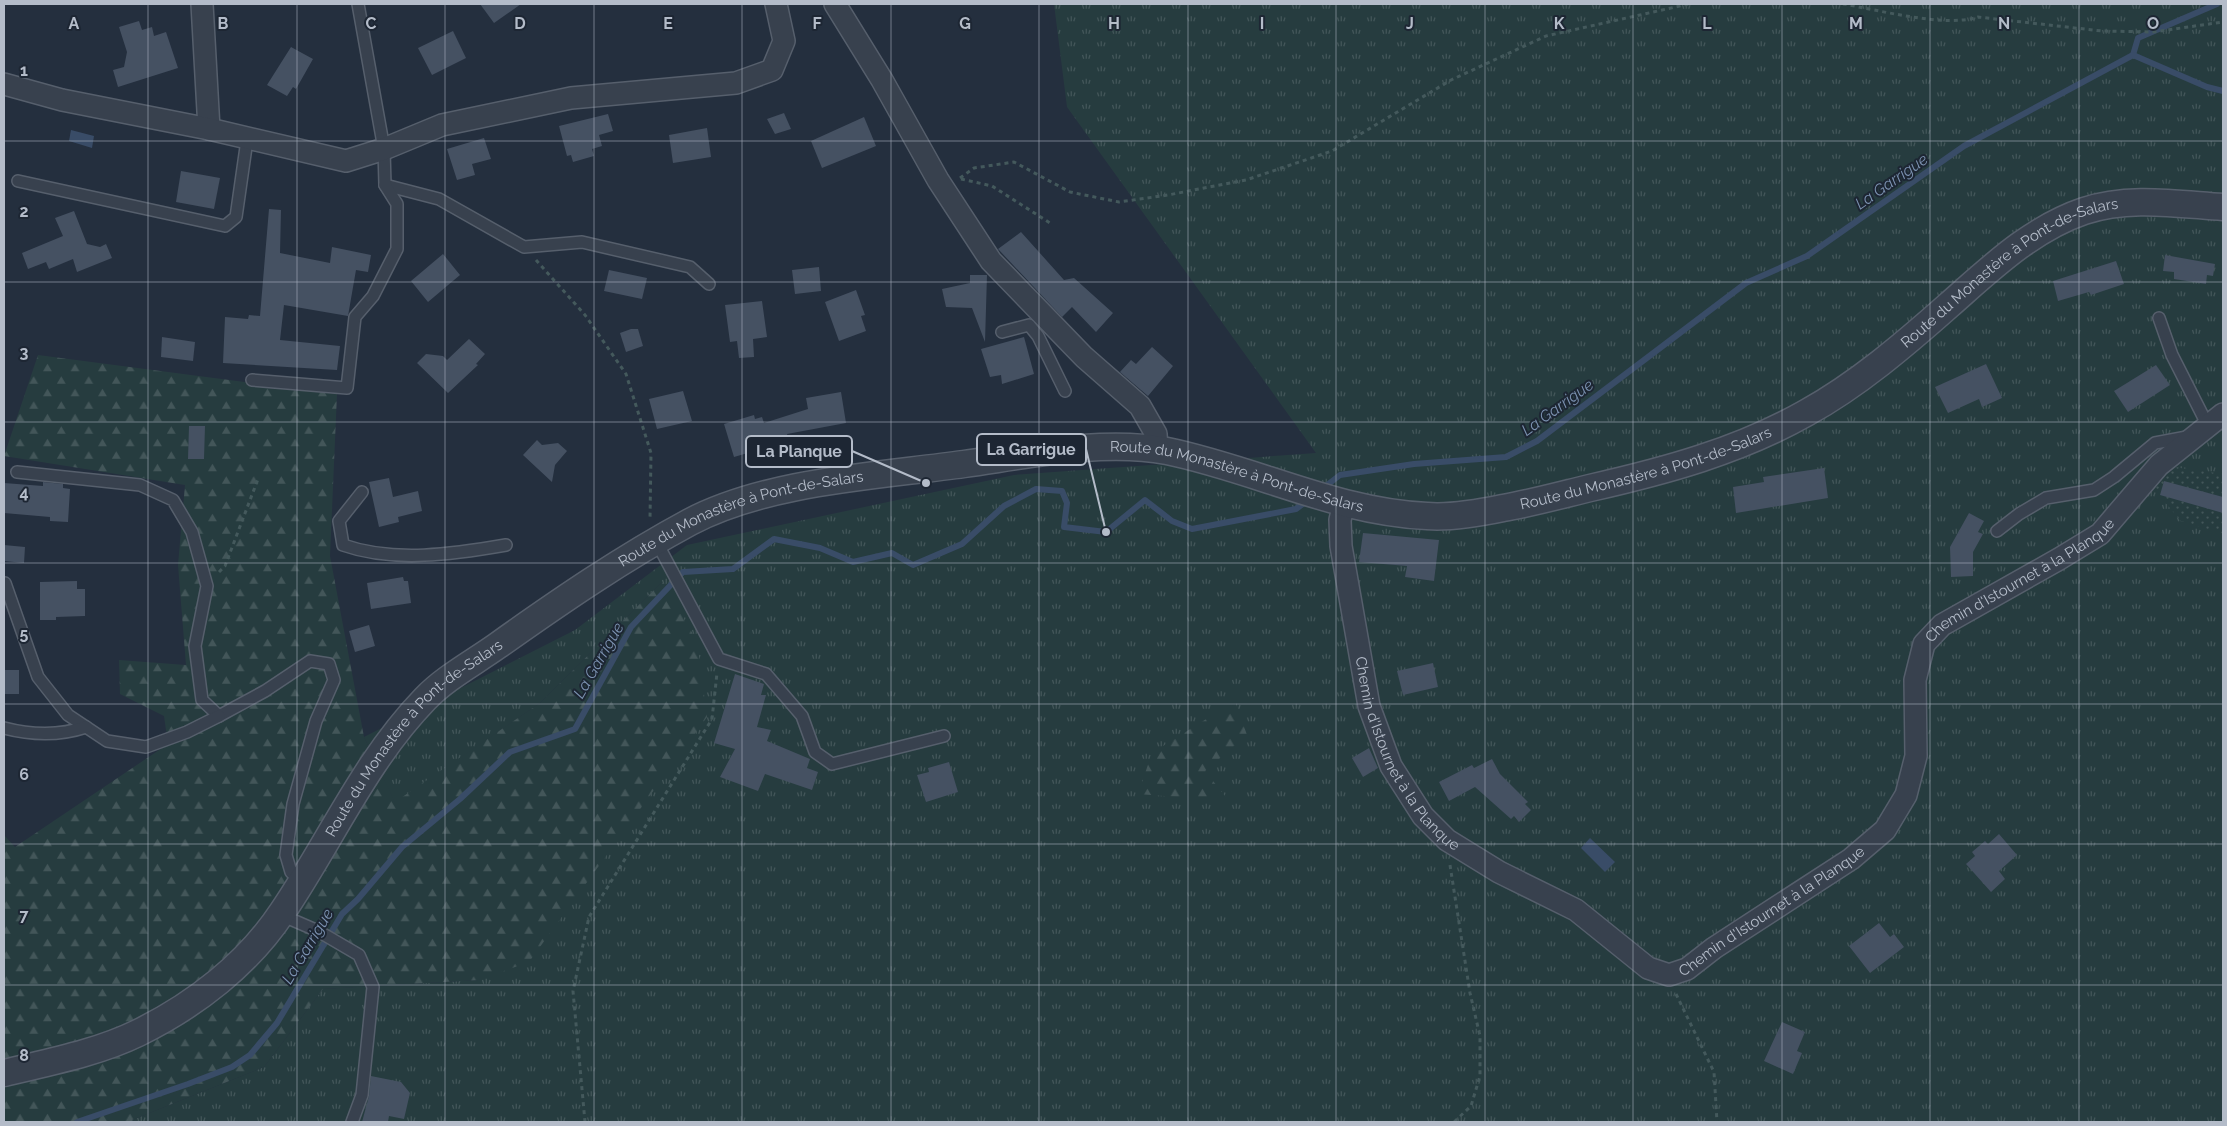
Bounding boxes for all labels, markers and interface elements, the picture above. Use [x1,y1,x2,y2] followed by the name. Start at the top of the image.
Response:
[69,14,80,33] text: A
[218,14,229,33] text: B
[366,14,377,33] text: C
[514,14,526,33] text: D
[663,14,673,33] text: E
[812,14,822,33] text: F
[959,14,971,33] text: G
[1108,14,1120,33] text: H
[1260,14,1264,33] text: I
[1406,14,1414,33] text: J
[1554,14,1565,33] text: K
[1702,14,1712,33] text: L
[1849,14,1863,33] text: M
[1998,14,2010,33] text: N
[2147,14,2159,33] text: O
[20,61,28,80] text: 1
[1851,149,1932,213] water label: La Garrigue
[1897,195,2119,352] street label: Route du Monastère à Pont-de-Salars
[19,202,29,221] text: 2
[20,343,29,362] text: 3
[1518,375,1597,440] water label: La Garrigue
[1518,423,1774,514] street label: Route du Monastère à Pont-de-Salars
[977,434,1086,465] callout: La Garrigue
[746,436,852,467] callout: La Planque
[1110,438,1365,516] street label: Route du Monastère à Pont-de-Salars
[986,440,1076,459] text: La Garrigue
[756,442,842,461] text: La Planque
[615,467,864,571] street label: Route du Monastère à Pont-de-Salars
[19,483,29,502] text: 4
[1921,515,2118,646] street label: Chemin d'Istournet à la Planque
[569,619,628,701] water label: La Garrigue
[20,624,29,643] text: 5
[322,636,506,840] street label: Route du Monastère à Pont-de-Salars
[1351,655,1463,855] street label: Chemin d'Istournet à la Planque
[19,765,29,784] text: 6
[1677,842,1868,980] street label: Chemin d'Istournet à la Planque
[278,905,337,987] water label: La Garrigue
[20,906,29,925] text: 7
[19,1046,29,1065] text: 8

